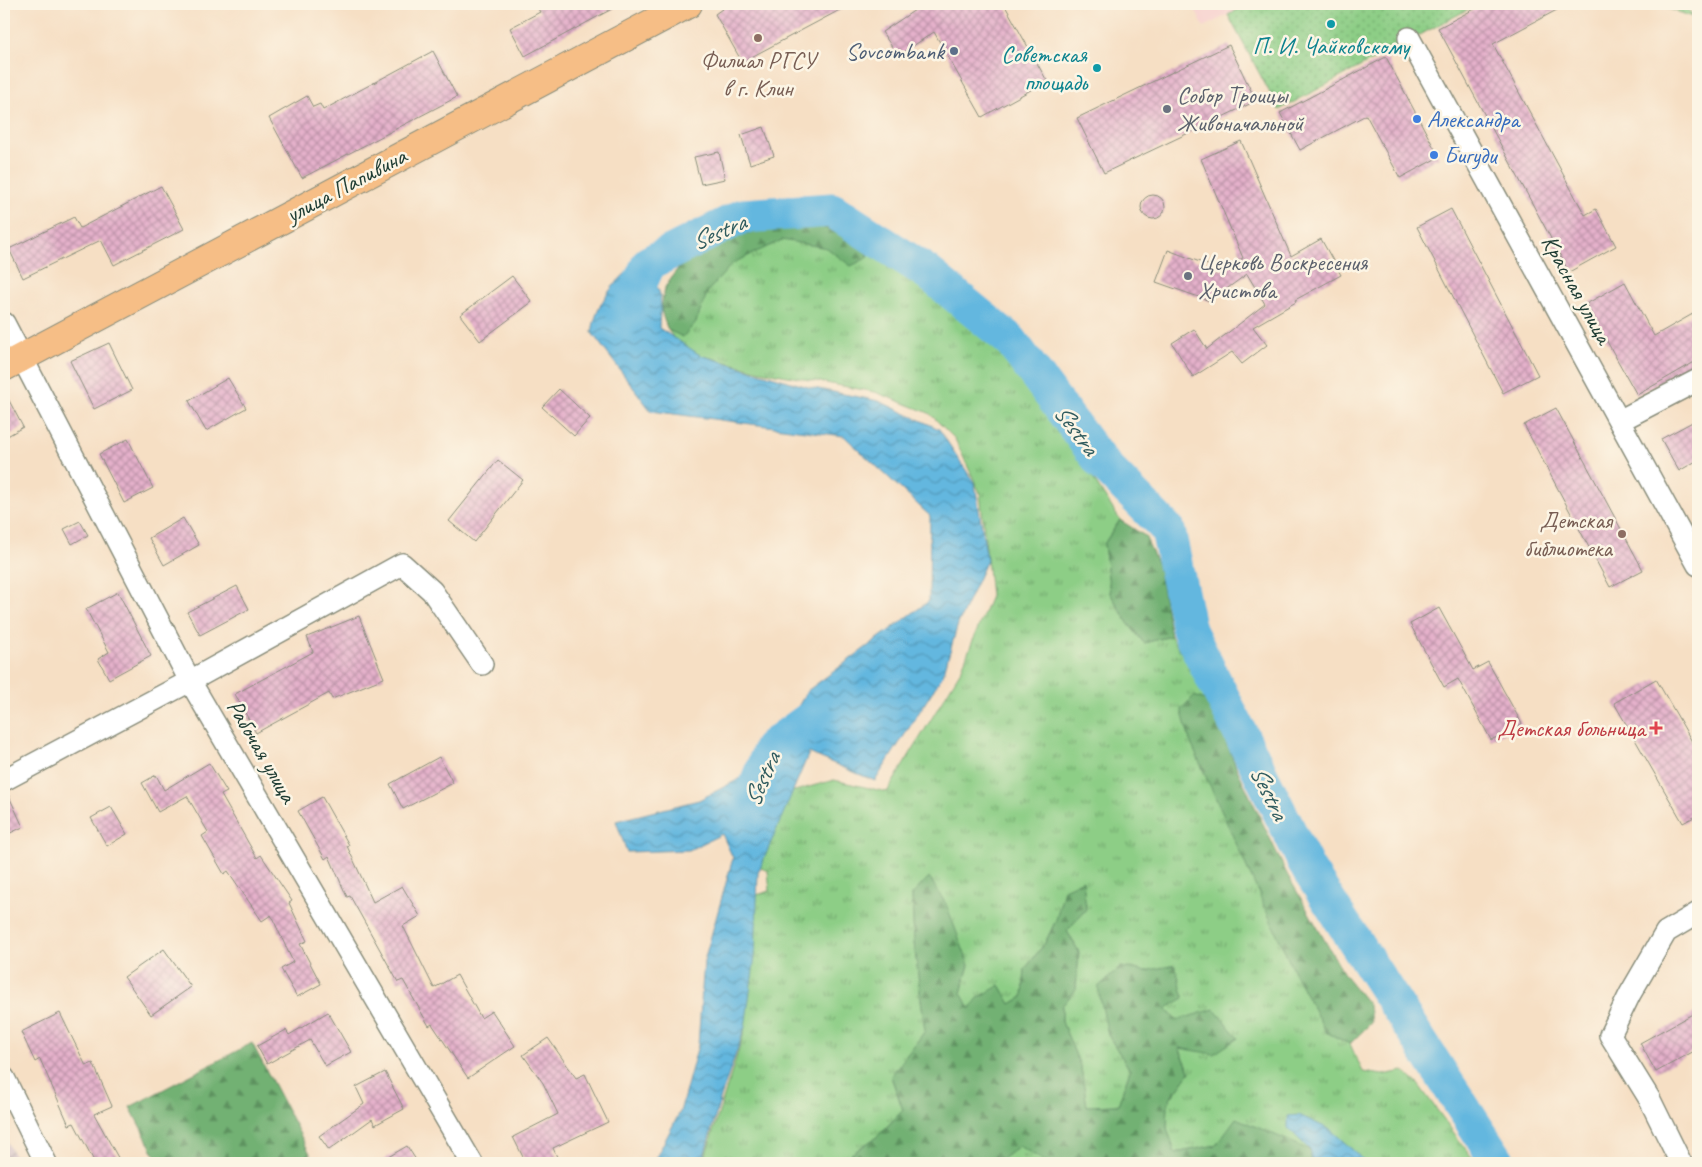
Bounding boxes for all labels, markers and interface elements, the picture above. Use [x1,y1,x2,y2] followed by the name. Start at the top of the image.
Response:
[1325,18,1337,30] marker: П. И. Чайковскому
[1253,31,1411,61] place label: П. И. Чайковскому
[752,32,764,44] marker: Филиал РГСУ в г. Клин
[846,36,946,66] place label: Sovcombank
[1001,39,1089,97] place label: Советская площадь
[701,45,819,103] place label: Филиал РГСУ в г. Клин
[948,45,960,57] marker: Sovcombank
[1091,62,1103,74] marker: Советская площадь
[1177,80,1305,138] place label: Собор Троицы Живоначальной
[1161,103,1173,115] marker: Собор Троицы Живоначальной
[1427,104,1521,134] place label: Александра
[1411,113,1423,125] marker: Александра
[279,140,413,230] street label: улица Папивина
[1444,140,1499,170] place label: Бигуди
[1428,149,1440,161] marker: Бигуди
[687,206,752,258] water label: Sestra
[1535,229,1620,351] street label: Красная улица
[1198,247,1369,305] place label: Церковь Воскресения Христова
[1182,270,1194,282] marker: Церковь Воскресения Христова
[1047,398,1107,463] water label: Sestra
[1524,505,1614,563] place label: Детская библиотека
[1616,528,1628,540] marker: Детская библиотека
[220,694,304,809] street label: Рабочая улица
[1497,713,1647,743] place label: Детская больница
[1649,721,1663,735] marker: Детская больница
[736,746,789,811] water label: Sestra
[1243,760,1297,826] water label: Sestra

